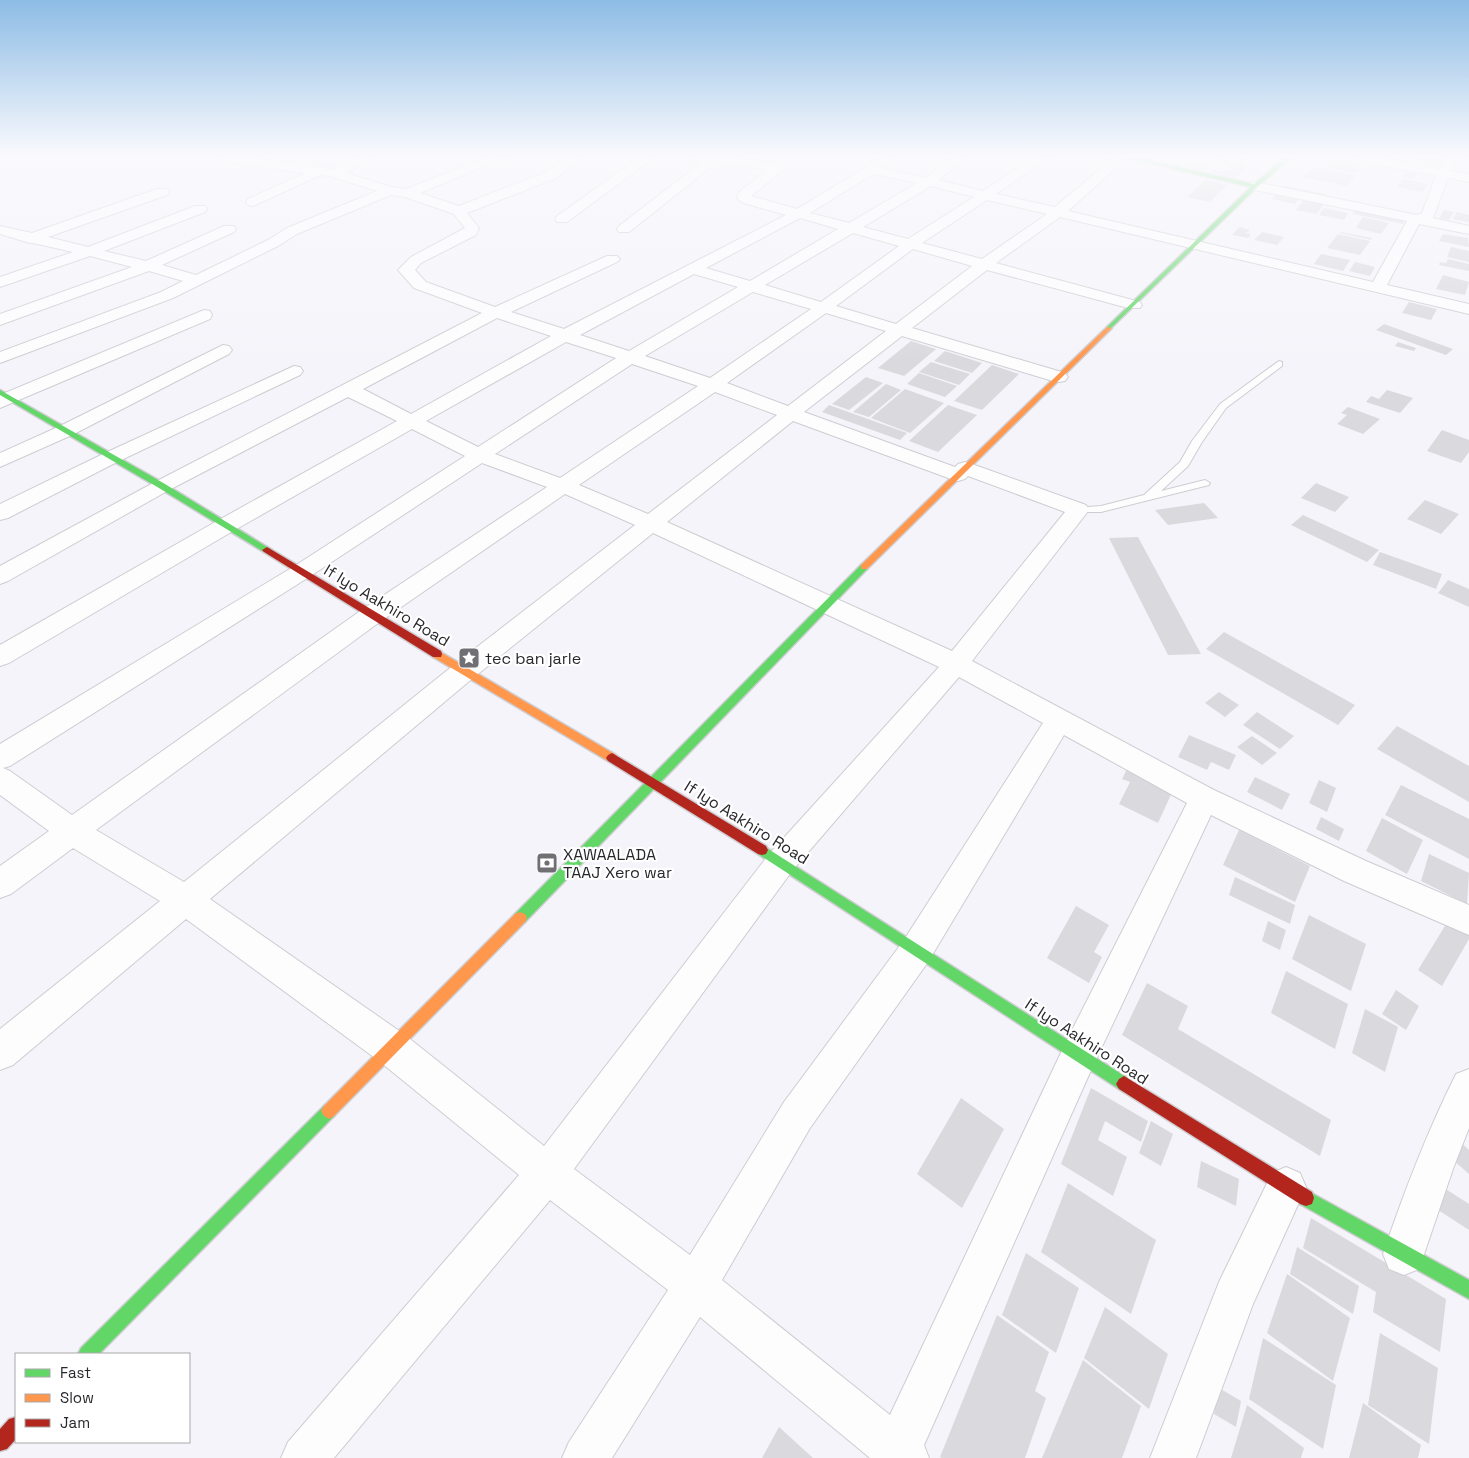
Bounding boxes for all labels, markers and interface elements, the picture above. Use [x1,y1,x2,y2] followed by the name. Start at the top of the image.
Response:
[320,560,454,651] street label: If Iyo Aakhiro Road
[457,646,481,670] place icon: tec ban jarle
[485,648,581,669] place label: tec ban jarle
[680,776,813,869] street label: If Iyo Aakhiro Road
[563,844,672,883] place label: XAWAALADA TAAJ Xero war
[535,851,559,875] bank icon: XAWAALADA TAAJ Xero war
[1021,994,1152,1089] street label: If Iyo Aakhiro Road
[15,1353,190,1443] legend
[60,1363,91,1382] text: Fast
[60,1388,94,1407] text: Slow
[60,1413,90,1432] text: Jam

